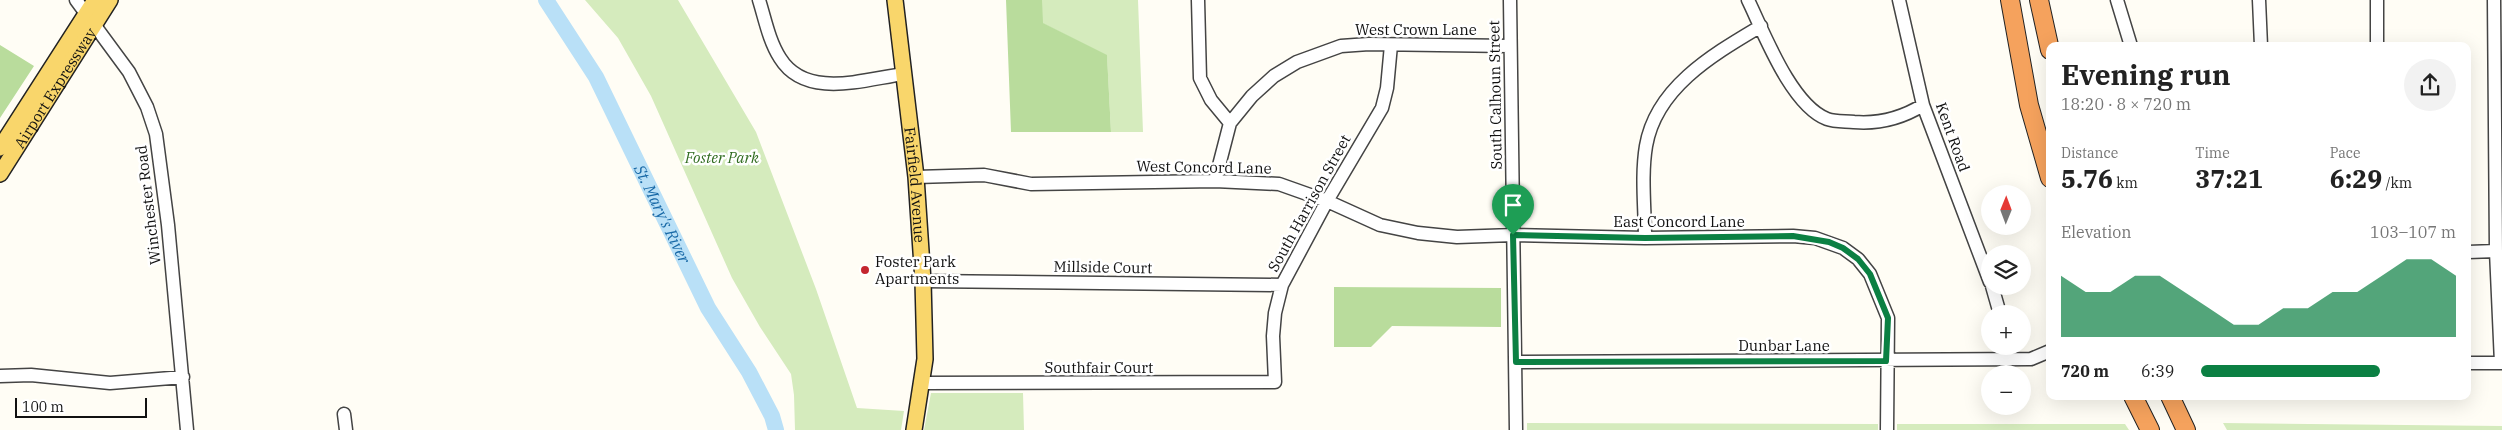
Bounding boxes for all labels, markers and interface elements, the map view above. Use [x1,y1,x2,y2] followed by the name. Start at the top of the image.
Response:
[1355,20,1477,39] street label: West Crown Lane
[1484,20,1506,170] street label: South Calhoun Street
[9,24,100,152] street label: Airport Expressway
[2061,56,2230,93] text: Evening run
[2404,59,2456,111] button: share
[2061,94,2191,114] text: 18:20 · 8 × 720 m
[1932,100,1974,174] street label: Kent Road
[901,126,930,243] street label: Fairfield Avenue
[1263,131,1355,275] street label: South Harrison Street
[131,144,165,266] street label: Winchester Road
[2061,144,2118,162] text: Distance
[2195,144,2230,162] text: Time
[2330,144,2360,162] text: Pace
[684,148,759,167] park label: Foster Park
[1136,156,1272,178] street label: West Concord Lane
[630,160,695,268] water label: St. Mary's River
[2061,162,2113,195] text: 5.76
[2195,162,2263,195] text: 37:21
[2330,162,2382,195] text: 6:29
[2113,174,2138,192] text: km
[2382,174,2412,192] text: /km
[1492,184,1534,235] pin
[1981,185,2031,235] north arrow
[1981,185,2031,415] map controls
[1499,191,1527,219] icon: arrive
[1613,212,1745,231] street label: East Concord Lane
[2061,222,2131,242] text: Elevation
[2370,222,2456,242] text: 103–107 m
[1981,245,2031,295] button: layers
[875,252,959,288] place label: Foster Park Apartments
[1053,257,1153,277] street label: Millside Court
[859,264,871,276] marker: Foster Park Apartments
[1981,305,2031,355] button: +
[1738,336,1830,355] street label: Dunbar Lane
[1045,358,1153,377] street label: Southfair Court
[2061,361,2109,381] text: 720 m
[2141,361,2174,381] text: 6:39
[1981,365,2031,415] button: −
[15,395,148,418] scale bar
[22,398,64,416] text: 100 m

